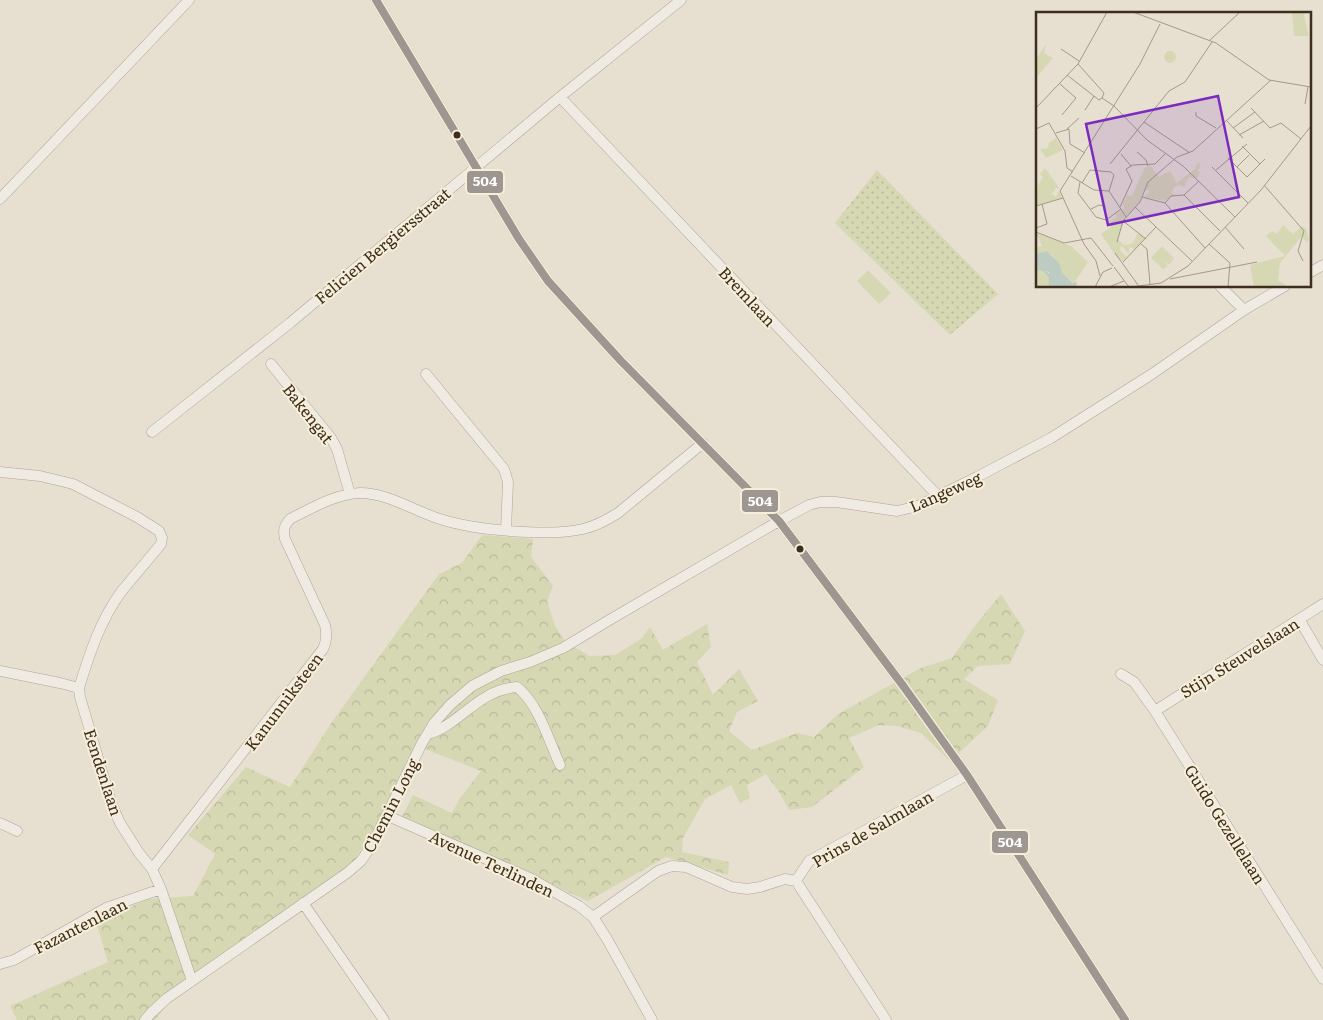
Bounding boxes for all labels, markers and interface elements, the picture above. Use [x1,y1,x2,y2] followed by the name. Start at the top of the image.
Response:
[1036,12,1310,288] inset map
[452,130,462,140] unlabelled marker
[466,170,504,194] line badge: 504
[473,170,498,190] text: 504
[309,181,455,309] street label: Felicien Bergiersstraat
[714,261,783,332] street label: Bremlaan
[278,378,341,449] street label: Bakengat
[905,464,985,518] street label: Langeweg
[741,489,779,513] line badge: 504
[748,490,773,510] text: 504
[795,544,805,554] unlabelled marker
[1175,610,1304,703] street label: Stijn Steuvelslaan
[238,647,328,755] street label: Kanunniksteen
[79,725,129,819] street label: Eendenlaan
[356,753,424,856] street label: Chemin Long
[1179,759,1273,889] street label: Guido Gezellelaan
[807,783,937,872] street label: Prins de Salmlaan
[426,824,559,903] street label: Avenue Terlinden
[991,830,1029,854] line badge: 504
[998,831,1023,851] text: 504
[29,891,131,959] street label: Fazantenlaan

